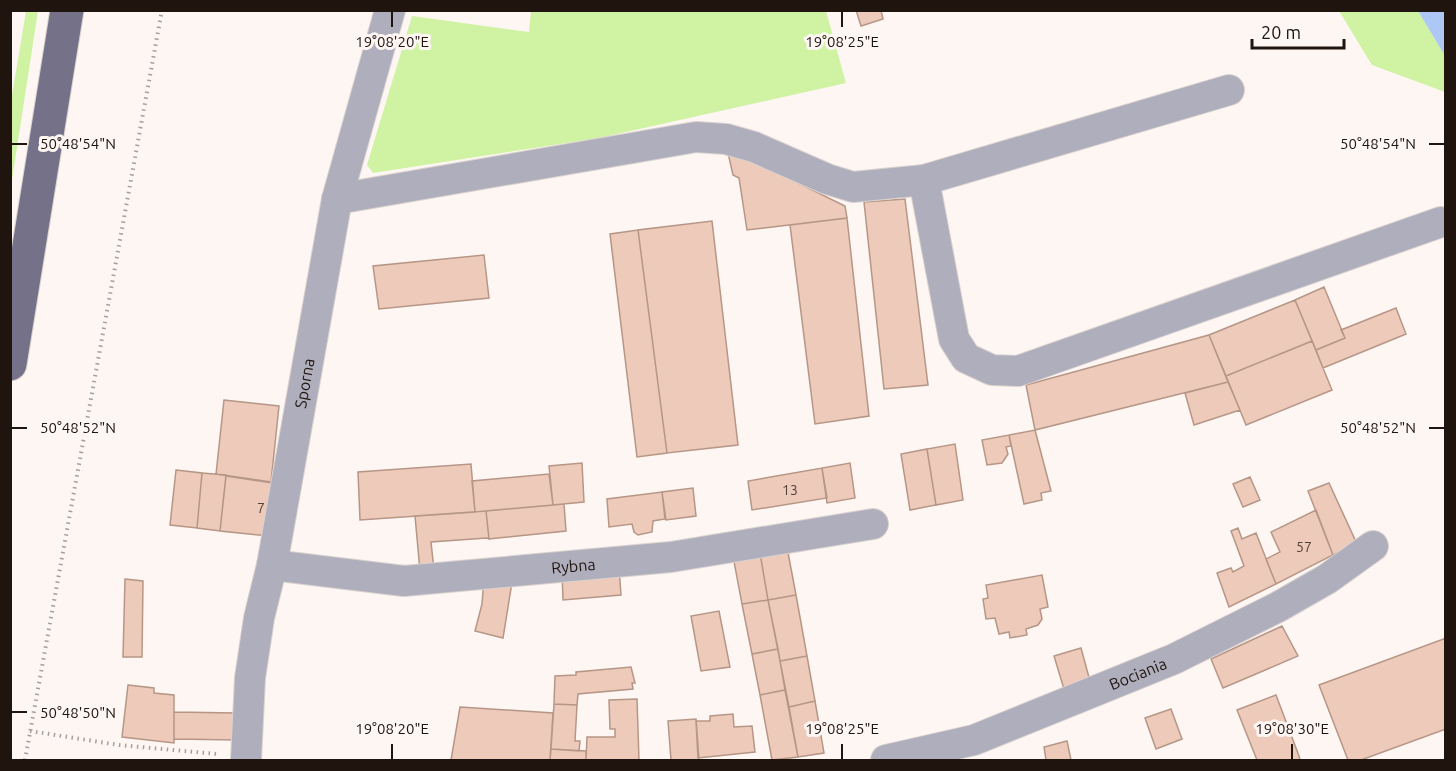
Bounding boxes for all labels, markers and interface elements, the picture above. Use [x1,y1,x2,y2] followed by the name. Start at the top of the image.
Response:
[1252,12,1344,50] scale bar
[1261,22,1301,42] text: 20 m
[355,33,429,50] text: 19°08'20"E
[805,33,879,50] text: 19°08'25"E
[40,135,116,152] text: 50°48'54"N
[1340,135,1416,152] text: 50°48'54"N
[291,357,318,410] street label: Sporna
[40,419,116,436] text: 50°48'52"N
[1340,419,1416,436] text: 50°48'52"N
[782,482,798,498] house number: 13
[257,500,265,516] house number: 7
[1296,539,1312,555] house number: 57
[550,555,596,577] street label: Rybna
[1106,654,1169,693] street label: Bociania
[40,704,116,721] text: 50°48'50"N
[355,720,429,737] text: 19°08'20"E
[805,720,879,737] text: 19°08'25"E
[1255,720,1329,737] text: 19°08'30"E

